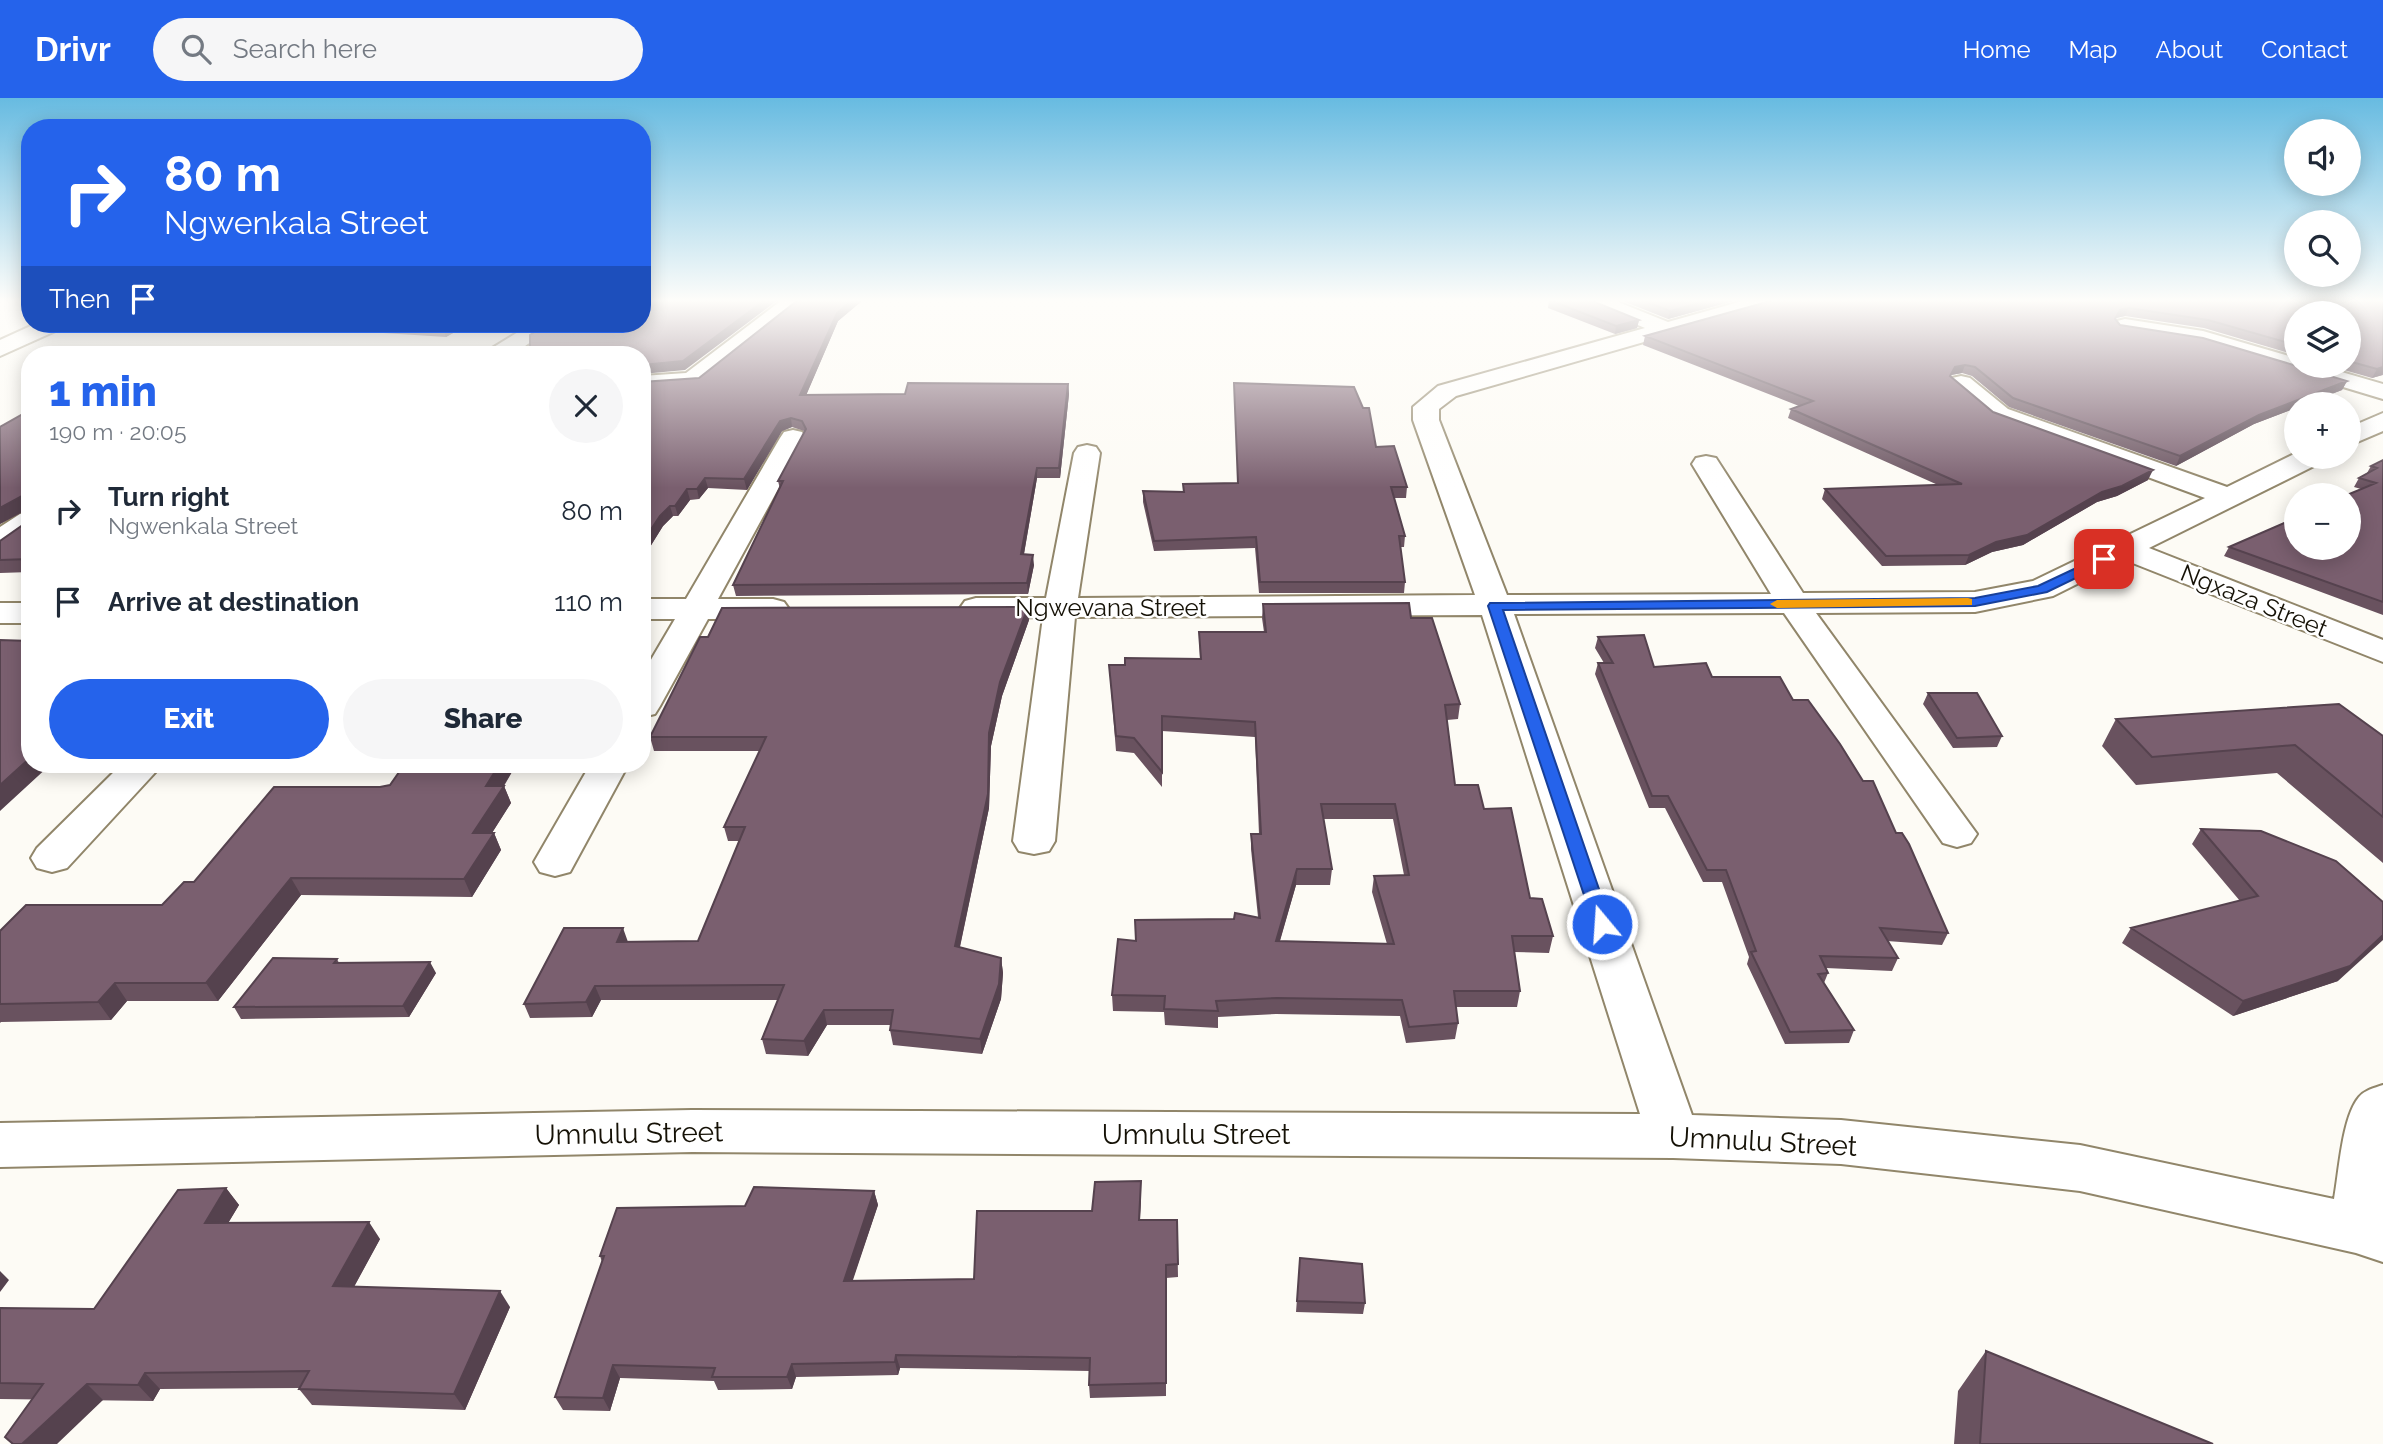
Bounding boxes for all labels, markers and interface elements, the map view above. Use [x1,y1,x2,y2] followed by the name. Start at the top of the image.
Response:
[153,18,643,81] search box
[35,30,111,69] text: Drivr
[177,30,215,68] icon: search
[233,34,377,64] text: Search here
[1963,35,2031,64] text: Home
[2069,35,2117,64] text: Map
[2155,35,2223,64] text: About
[2261,35,2348,64] text: Contact
[2284,119,2361,560] map controls
[2284,119,2361,196] button: sound
[164,145,281,202] text: 80 m
[49,147,140,238] icon: right
[164,204,428,241] text: Ngwenkala Street
[2284,210,2361,287] button: search
[124,280,162,318] icon: arrive
[49,284,110,314] text: Then
[2284,301,2361,378] button: layers
[49,367,157,416] text: 1 min
[549,369,623,443] button: close
[2284,392,2361,469] button: +
[49,418,186,445] text: 190 m · 20:05
[108,482,229,512] text: Turn right
[2284,483,2361,560] button: −
[49,492,87,530] icon: right
[561,496,623,526] text: 80 m
[108,512,298,539] text: Ngwenkala Street
[2074,529,2134,589] pin
[2085,540,2123,578] icon: arrive
[2177,558,2332,643] street label: Ngxaza Street
[49,583,87,621] icon: arrive
[108,587,359,617] text: Arrive at destination
[554,587,623,617] text: 110 m
[1015,593,1207,622] street label: Ngwevana Street
[49,679,329,759] button: Exit
[343,679,623,759] button: Share
[1565,887,1639,961] position arrow
[534,1115,724,1152] street label: Umnulu Street
[1102,1118,1291,1151] street label: Umnulu Street
[1668,1120,1859,1163] street label: Umnulu Street

